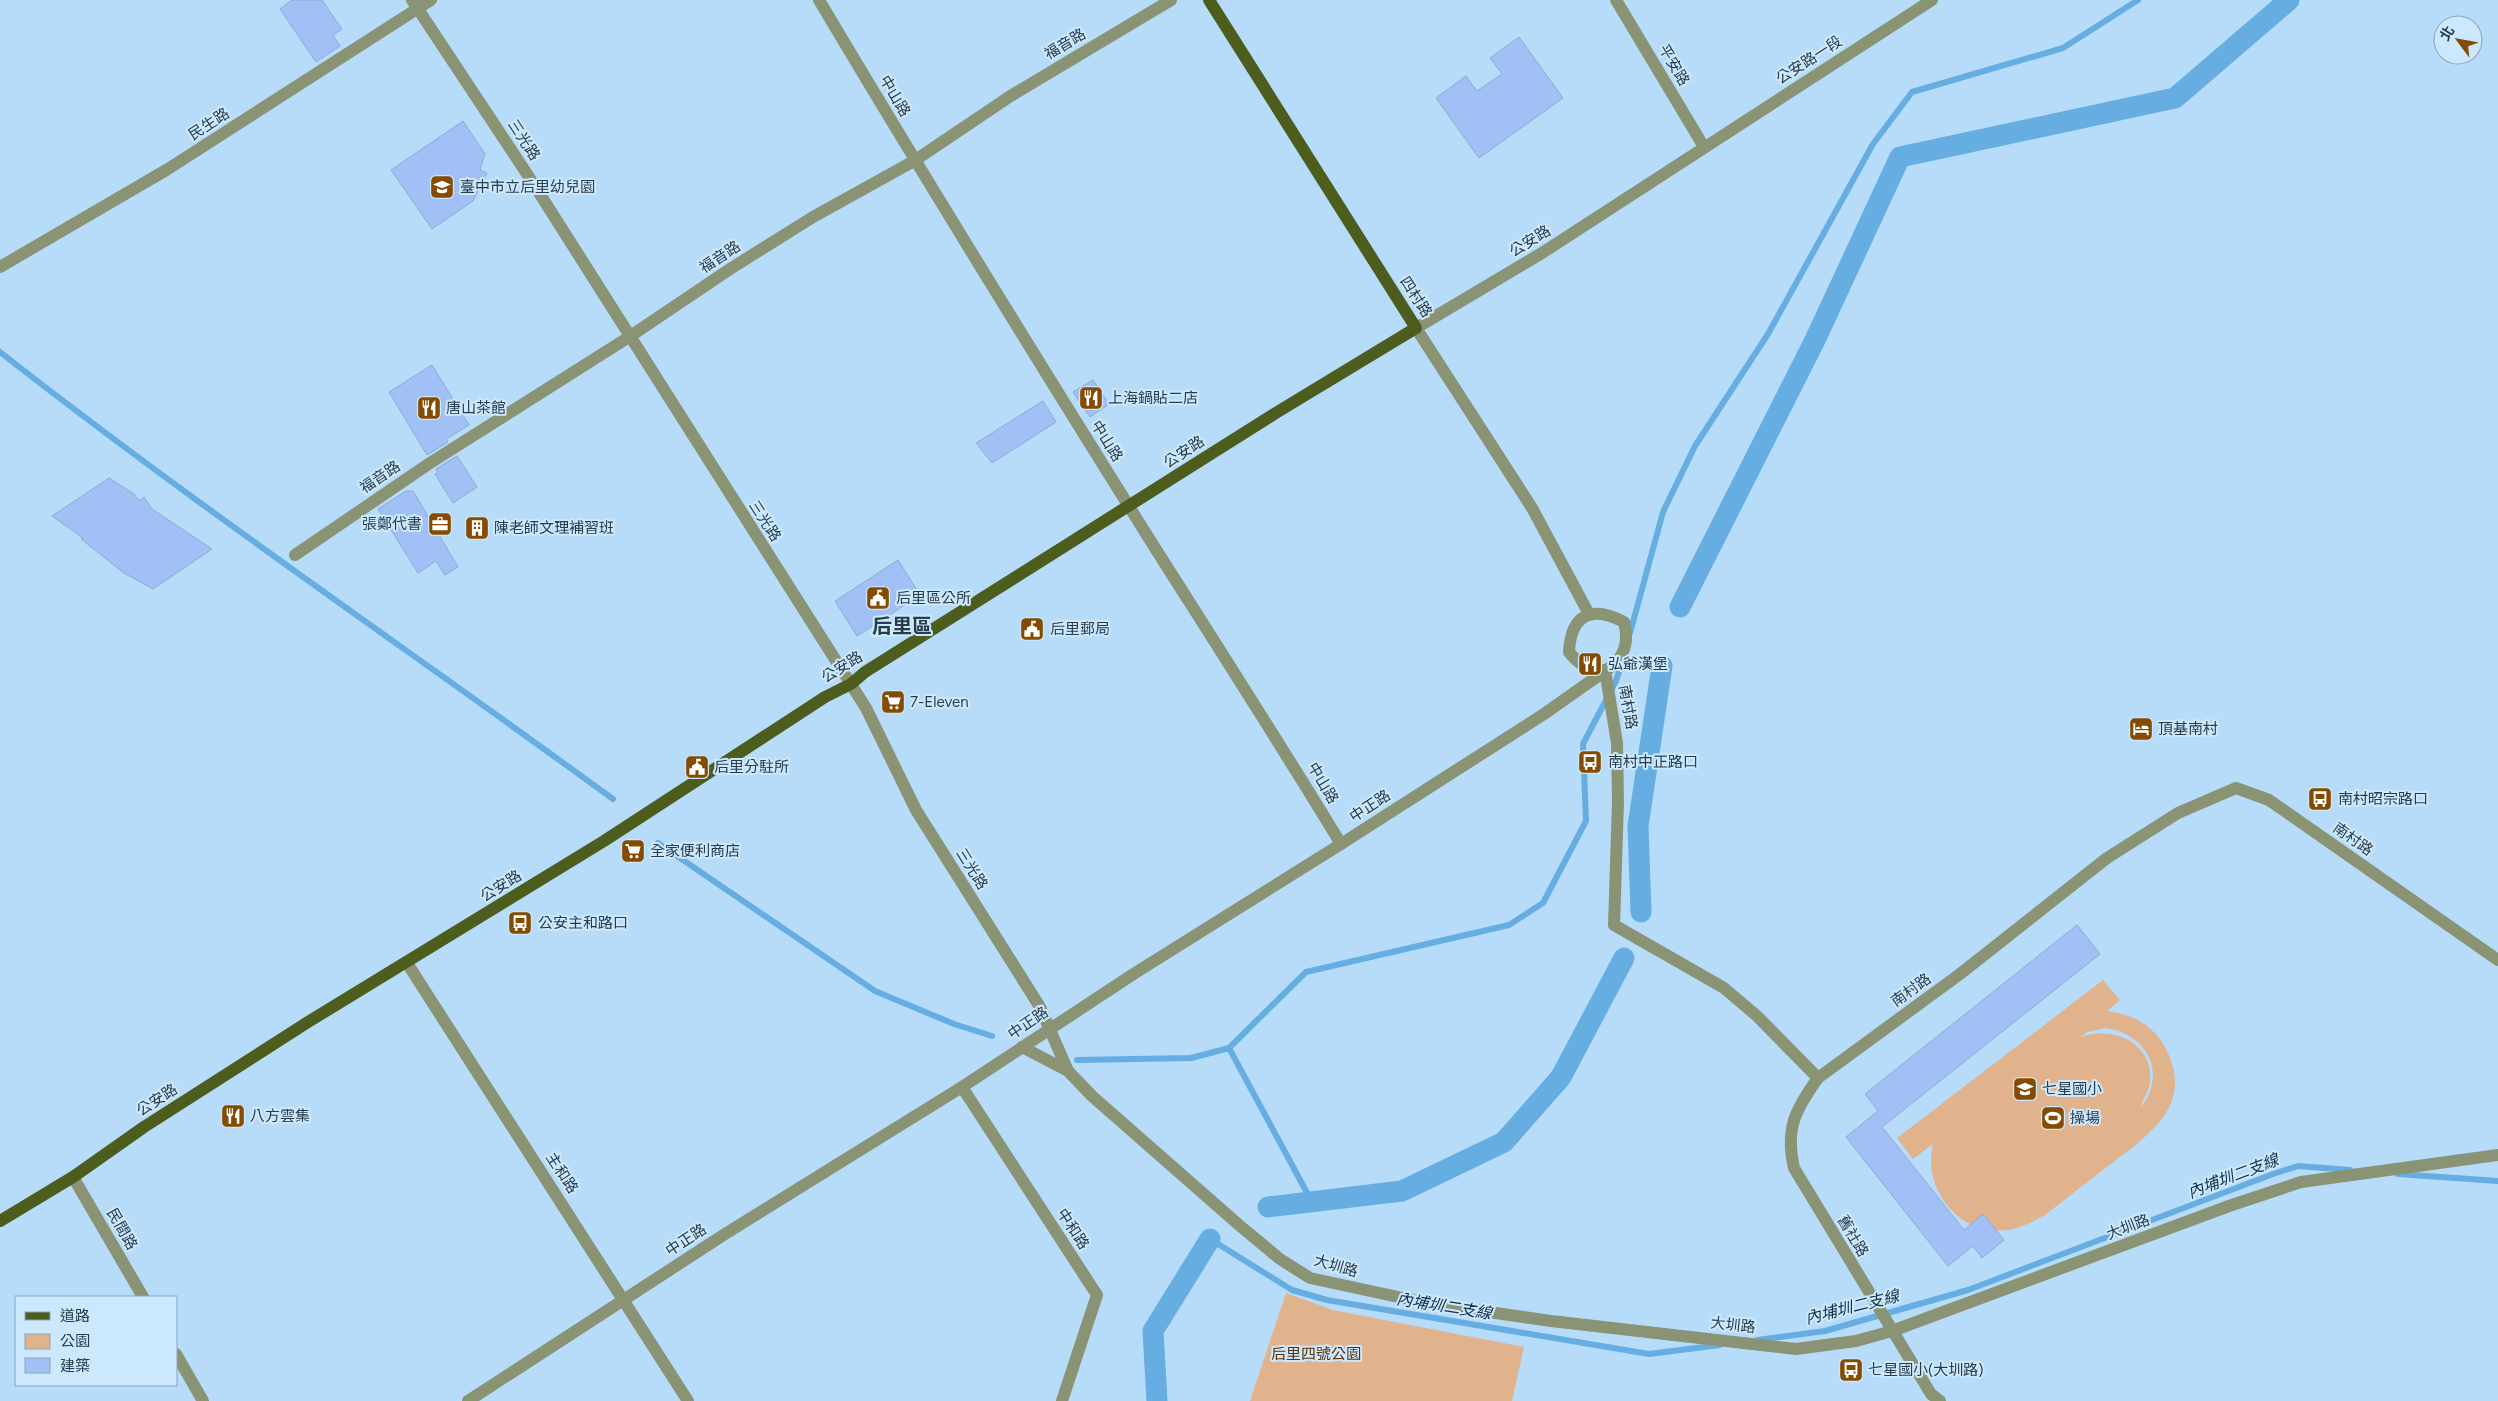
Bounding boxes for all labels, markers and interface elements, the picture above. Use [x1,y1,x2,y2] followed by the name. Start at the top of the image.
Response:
[2433,15,2483,65] north arrow
[2436,23,2458,44] text: 北
[1041,25,1089,63] street label: 福音路
[1773,32,1845,88] street label: 公安路一段
[1655,41,1693,89] street label: 平安路
[876,72,914,120] street label: 中山路
[185,104,233,144] street label: 民生路
[504,116,544,164] street label: 三光路
[429,174,455,200] school or university icon: 臺中市立后里幼兒園
[460,178,595,196] place label: 臺中市立后里幼兒園
[1506,221,1554,261] street label: 公安路
[696,237,744,277] street label: 福音路
[1396,273,1436,321] street label: 四村路
[1078,385,1104,411] restaurant icon: 上海鍋貼二店
[1108,389,1198,407] place label: 上海鍋貼二店
[416,395,442,421] restaurant icon: 唐山茶館
[446,399,506,417] place label: 唐山茶館
[1087,417,1127,465] street label: 中山路
[1160,432,1208,472] street label: 公安路
[356,457,404,497] street label: 福音路
[745,497,785,545] street label: 三光路
[427,511,453,537] office icon: 張鄭代書
[362,515,422,533] place label: 張鄭代書
[464,515,490,541] building icon: 陳老師文理補習班
[494,519,614,537] place label: 陳老師文理補習班
[865,585,891,611] public building icon: 后里區公所
[896,589,971,607] place label: 后里區公所
[872,614,932,638] district label: 后里區
[1019,616,1045,642] public building icon: 后里郵局
[1050,620,1110,638] place label: 后里郵局
[818,647,866,687] street label: 公安路
[1577,651,1603,677] restaurant icon: 弘爺漢堡
[1608,655,1668,673] place label: 弘爺漢堡
[1615,683,1641,731] street label: 南村路
[880,689,906,715] supermarket icon: 7-Eleven
[910,693,969,711] place label: 7-Eleven
[2128,716,2154,742] hotel icon: 頂基南村
[2158,720,2218,738] place label: 頂基南村
[1577,749,1603,775] bus stop icon: 南村中正路口
[1608,753,1698,771] place label: 南村中正路口
[684,754,710,780] public building icon: 后里分駐所
[714,758,789,776] place label: 后里分駐所
[1304,759,1342,807] street label: 中山路
[1346,786,1394,826] street label: 中正路
[2307,786,2333,812] bus stop icon: 南村昭宗路口
[2338,790,2428,808] place label: 南村昭宗路口
[2329,819,2377,859] street label: 南村路
[620,838,646,864] supermarket icon: 全家便利商店
[650,842,740,860] place label: 全家便利商店
[952,845,992,893] street label: 三光路
[477,866,525,906] street label: 公安路
[507,910,533,936] bus stop icon: 公安主和路口
[538,914,628,932] place label: 公安主和路口
[1888,969,1934,1011] street label: 南村路
[1004,1003,1052,1043] street label: 中正路
[2012,1076,2038,1102] school or university icon: 七星國小
[133,1080,181,1120] street label: 公安路
[2042,1080,2102,1098] place label: 七星國小
[220,1103,246,1129] restaurant icon: 八方雲集
[2040,1105,2066,1131] sports icon: 操場
[250,1107,310,1125] place label: 八方雲集
[2070,1109,2100,1127] place label: 操場
[542,1149,582,1197] street label: 主和路
[2185,1149,2283,1202] water label: 內埔圳二支線
[103,1205,141,1253] street label: 民間路
[1053,1205,1093,1253] street label: 中和路
[2104,1211,2152,1243] street label: 大圳路
[1834,1212,1872,1260] street label: 舊社路
[662,1220,710,1260] street label: 中正路
[1312,1251,1360,1281] street label: 大圳路
[1803,1286,1903,1328] water label: 內埔圳二支線
[1395,1289,1495,1323] water label: 內埔圳二支線
[15,1296,178,1386] legend
[60,1307,90,1325] text: 道路
[1710,1314,1756,1336] street label: 大圳路
[60,1332,90,1350] text: 公園
[1271,1345,1361,1363] park label: 后里四號公園
[60,1357,90,1375] text: 建築
[1838,1357,1864,1383] bus stop icon: 七星國小(大圳路)
[1868,1361,1984,1379] place label: 七星國小(大圳路)

